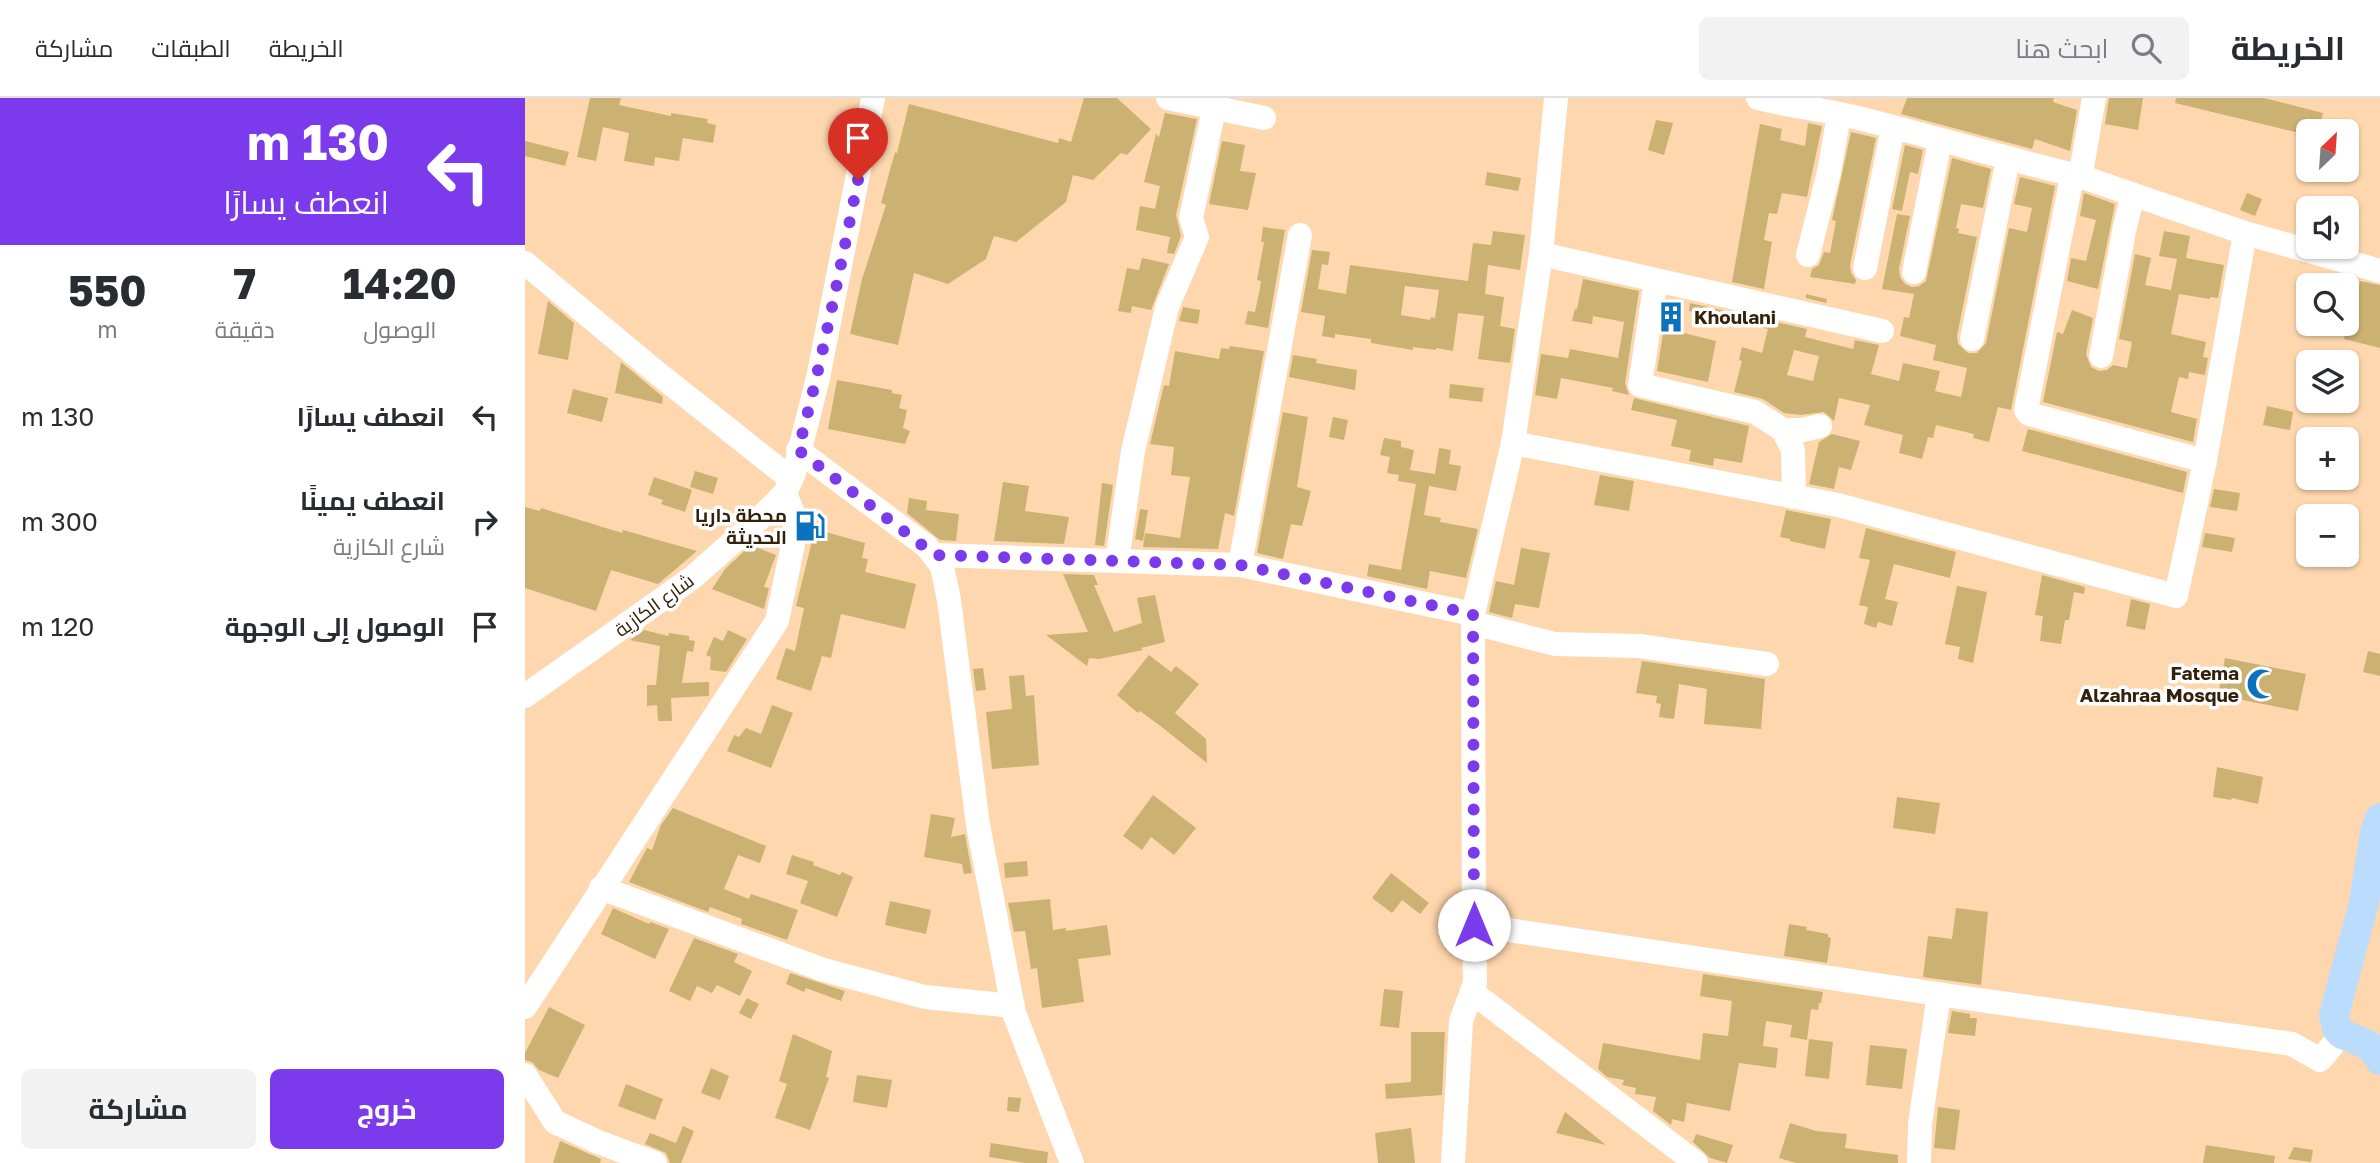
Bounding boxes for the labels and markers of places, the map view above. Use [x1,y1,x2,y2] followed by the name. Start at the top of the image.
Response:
[828,108,888,180] pin
[1654,300,1688,334] building icon: Khoulani
[1694,305,1776,328] place label: Khoulani
[695,503,787,548] place label: محطة داريا الحديثة
[793,509,827,543] fuel station icon: محطة داريا الحديثة
[2080,661,2239,706] place label: Fatema Alzahraa Mosque
[2245,667,2279,701] mosque icon: Fatema Alzahraa Mosque

